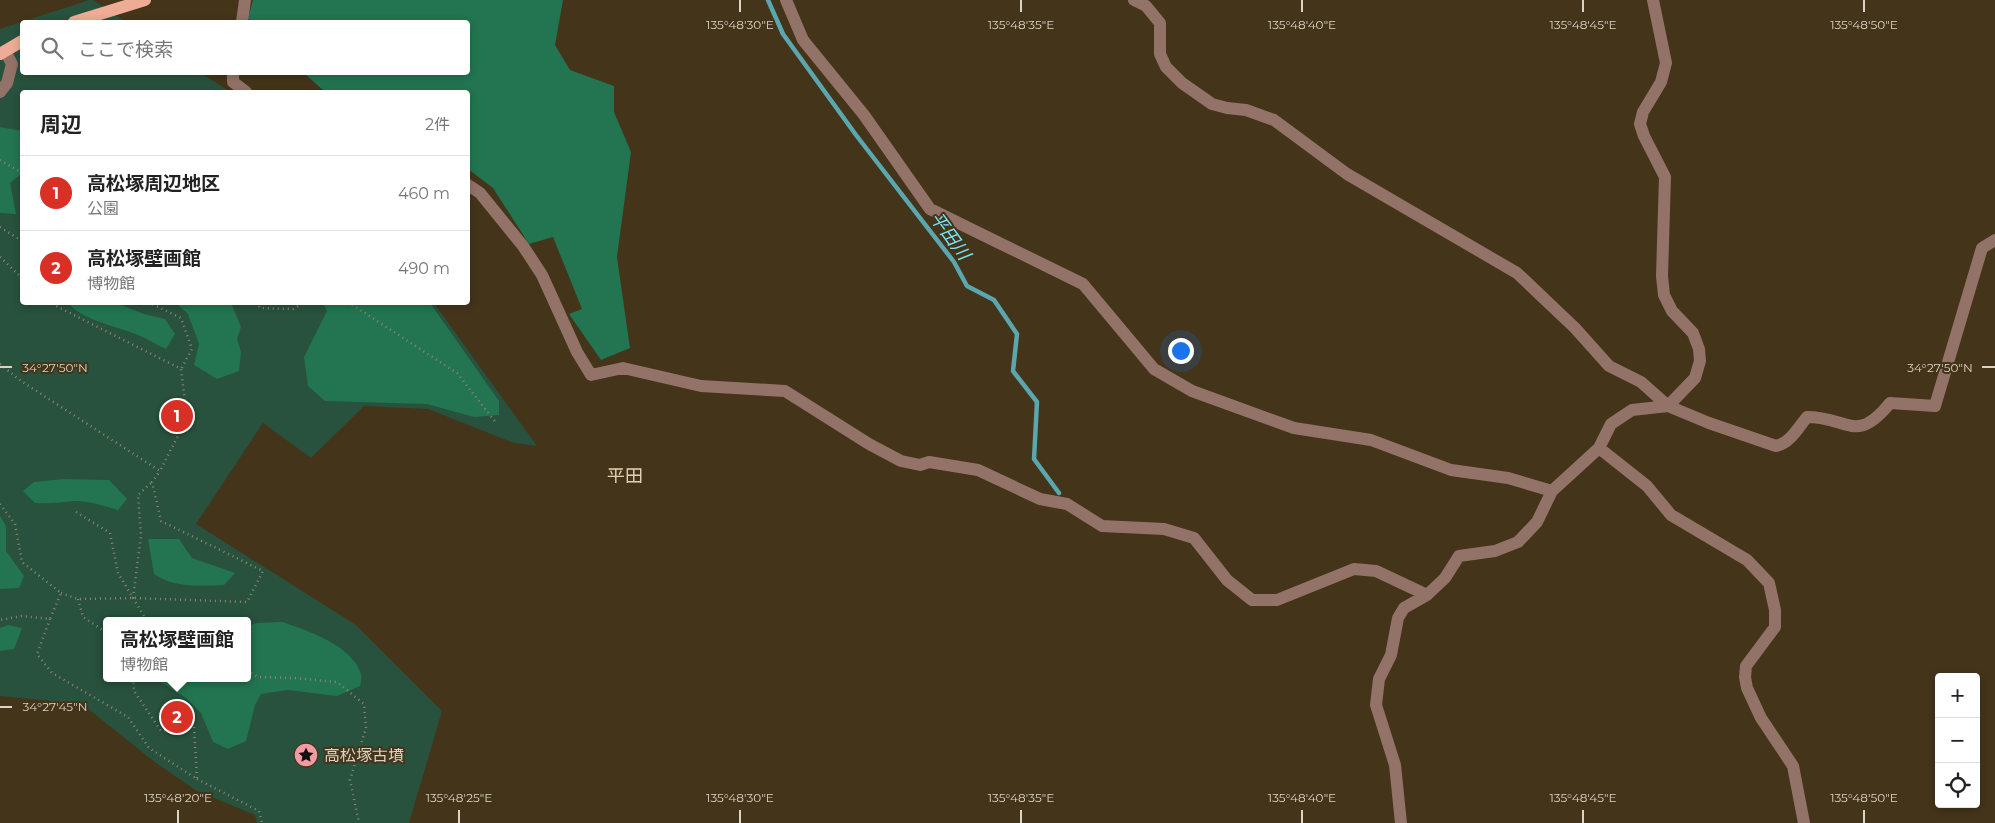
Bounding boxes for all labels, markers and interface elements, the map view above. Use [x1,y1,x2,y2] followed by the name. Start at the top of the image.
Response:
[706,17,774,32] text: 135°48'30"E
[988,17,1054,32] text: 135°48'35"E
[1268,17,1336,32] text: 135°48'40"E
[1549,17,1617,32] text: 135°48'45"E
[1830,17,1898,32] text: 135°48'50"E
[20,20,470,75] search box
[38,34,66,62] icon: search
[78,38,173,61] text: ここで検索
[40,112,82,137] text: 周辺
[425,115,450,134] text: 2件
[87,172,220,195] text: 高松塚周辺地区
[53,184,59,203] text: 1
[398,184,450,203] text: 460 m
[87,199,119,218] text: 公園
[925,208,976,266] water label: 平田川
[87,247,201,270] text: 高松塚壁画館
[51,259,61,278] text: 2
[398,259,450,278] text: 490 m
[87,274,135,293] text: 博物館
[1168,338,1194,364] your location
[22,360,88,375] text: 34°27'50"N
[1907,360,1973,375] text: 34°27'50"N
[161,397,193,435] pin: 1
[607,465,643,487] district label: 平田
[103,617,251,682] popup
[120,628,234,651] text: 高松塚壁画館
[120,655,168,674] text: 博物館
[1935,673,1980,808] map controls
[1935,673,1980,718] button: +
[161,698,193,736] pin: 2
[23,699,87,714] text: 34°27'45"N
[1935,718,1980,763] button: −
[293,742,319,768] place icon: 高松塚古墳
[324,746,404,765] place label: 高松塚古墳
[1935,763,1980,808] button: locate
[144,790,212,805] text: 135°48'20"E
[426,790,492,805] text: 135°48'25"E
[706,790,774,805] text: 135°48'30"E
[988,790,1054,805] text: 135°48'35"E
[1268,790,1336,805] text: 135°48'40"E
[1549,790,1617,805] text: 135°48'45"E
[1830,790,1898,805] text: 135°48'50"E

